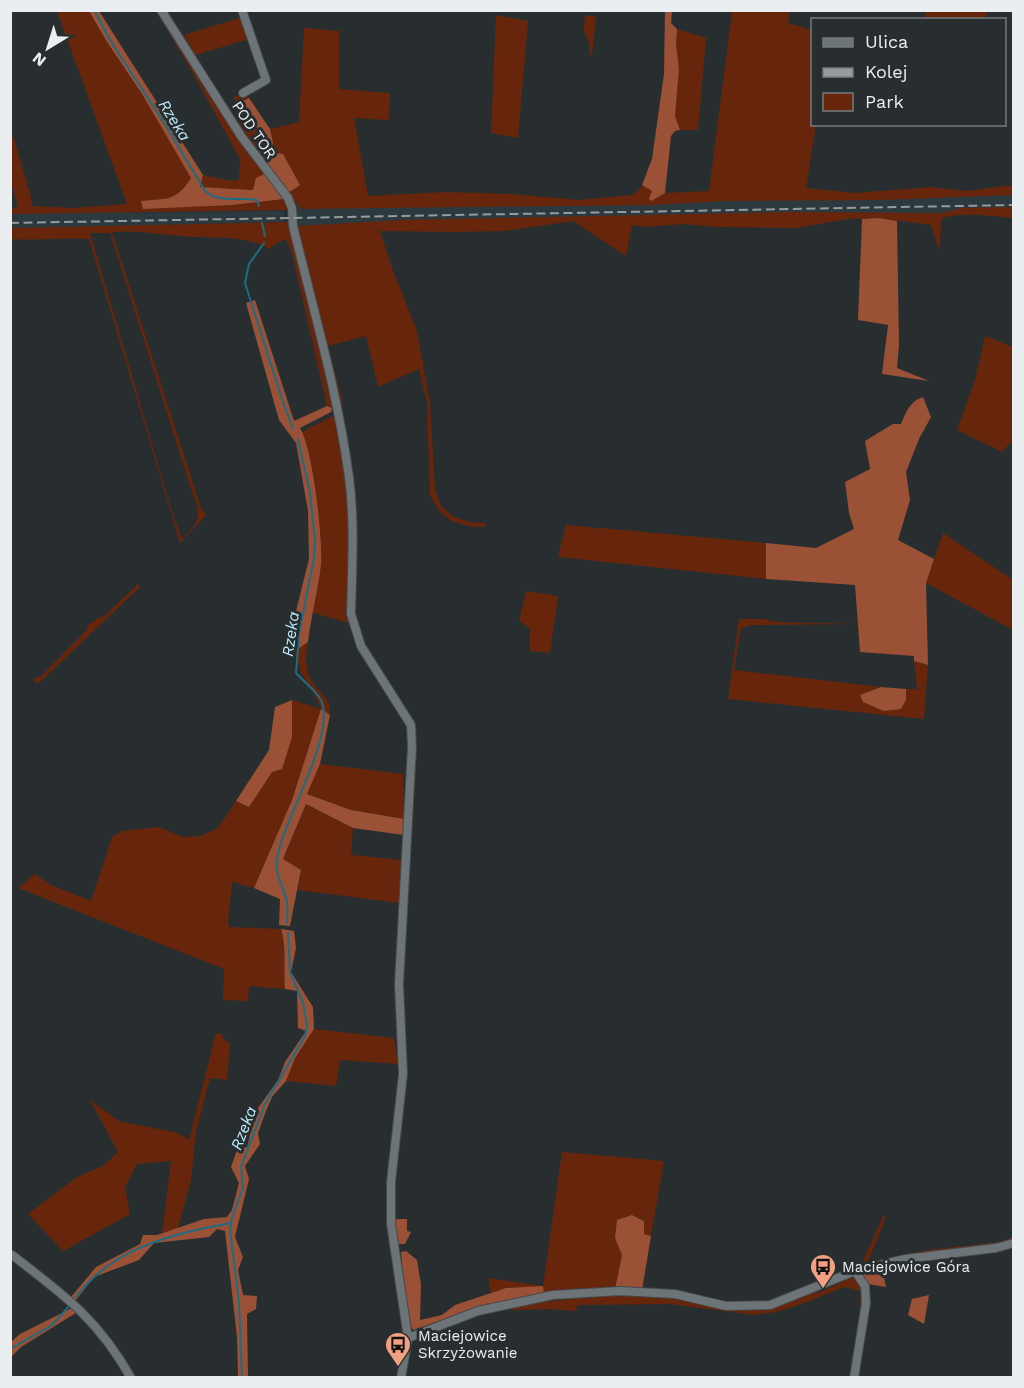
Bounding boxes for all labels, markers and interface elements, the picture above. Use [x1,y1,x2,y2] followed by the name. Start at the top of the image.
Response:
[18,18,78,78] north arrow
[811,18,1006,126] legend
[865,31,908,52] text: Ulica
[29,48,50,71] text: N
[865,61,908,82] text: Kolej
[865,91,904,112] text: Park
[154,96,195,145] water label: Rzeka
[228,98,280,162] street label: POD TOR
[278,610,303,658] water label: Rzeka
[226,1103,261,1153] water label: Rzeka
[808,1252,838,1290] bus stop icon: Maciejowice Góra
[842,1258,970,1276] place label: Maciejowice Góra
[418,1327,517,1362] place label: Maciejowice Skrzyżowanie
[383,1330,413,1368] bus stop icon: Maciejowice Skrzyżowanie

